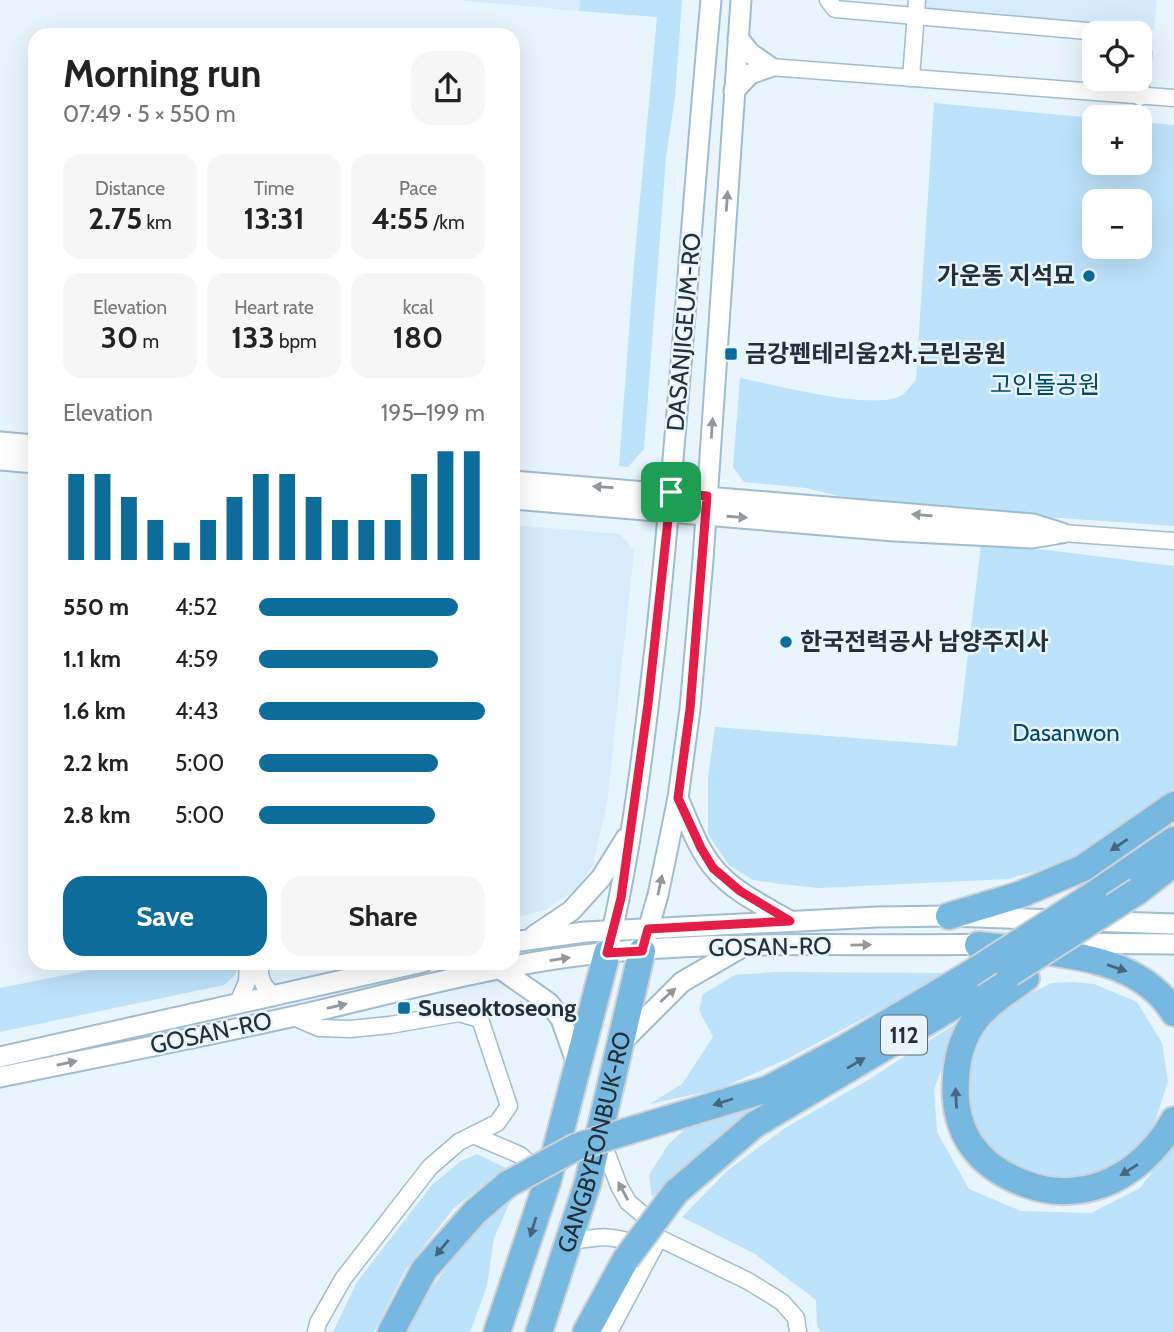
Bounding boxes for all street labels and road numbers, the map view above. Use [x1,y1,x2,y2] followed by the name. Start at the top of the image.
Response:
[660,232,707,432] street label: DASANJIGEUM-RO
[708,931,832,962] street label: GOSAN-RO
[148,1005,274,1060] street label: GOSAN-RO
[881,1016,927,1054] road number: 112
[551,1028,637,1256] street label: GANGBYEONBUK-RO

